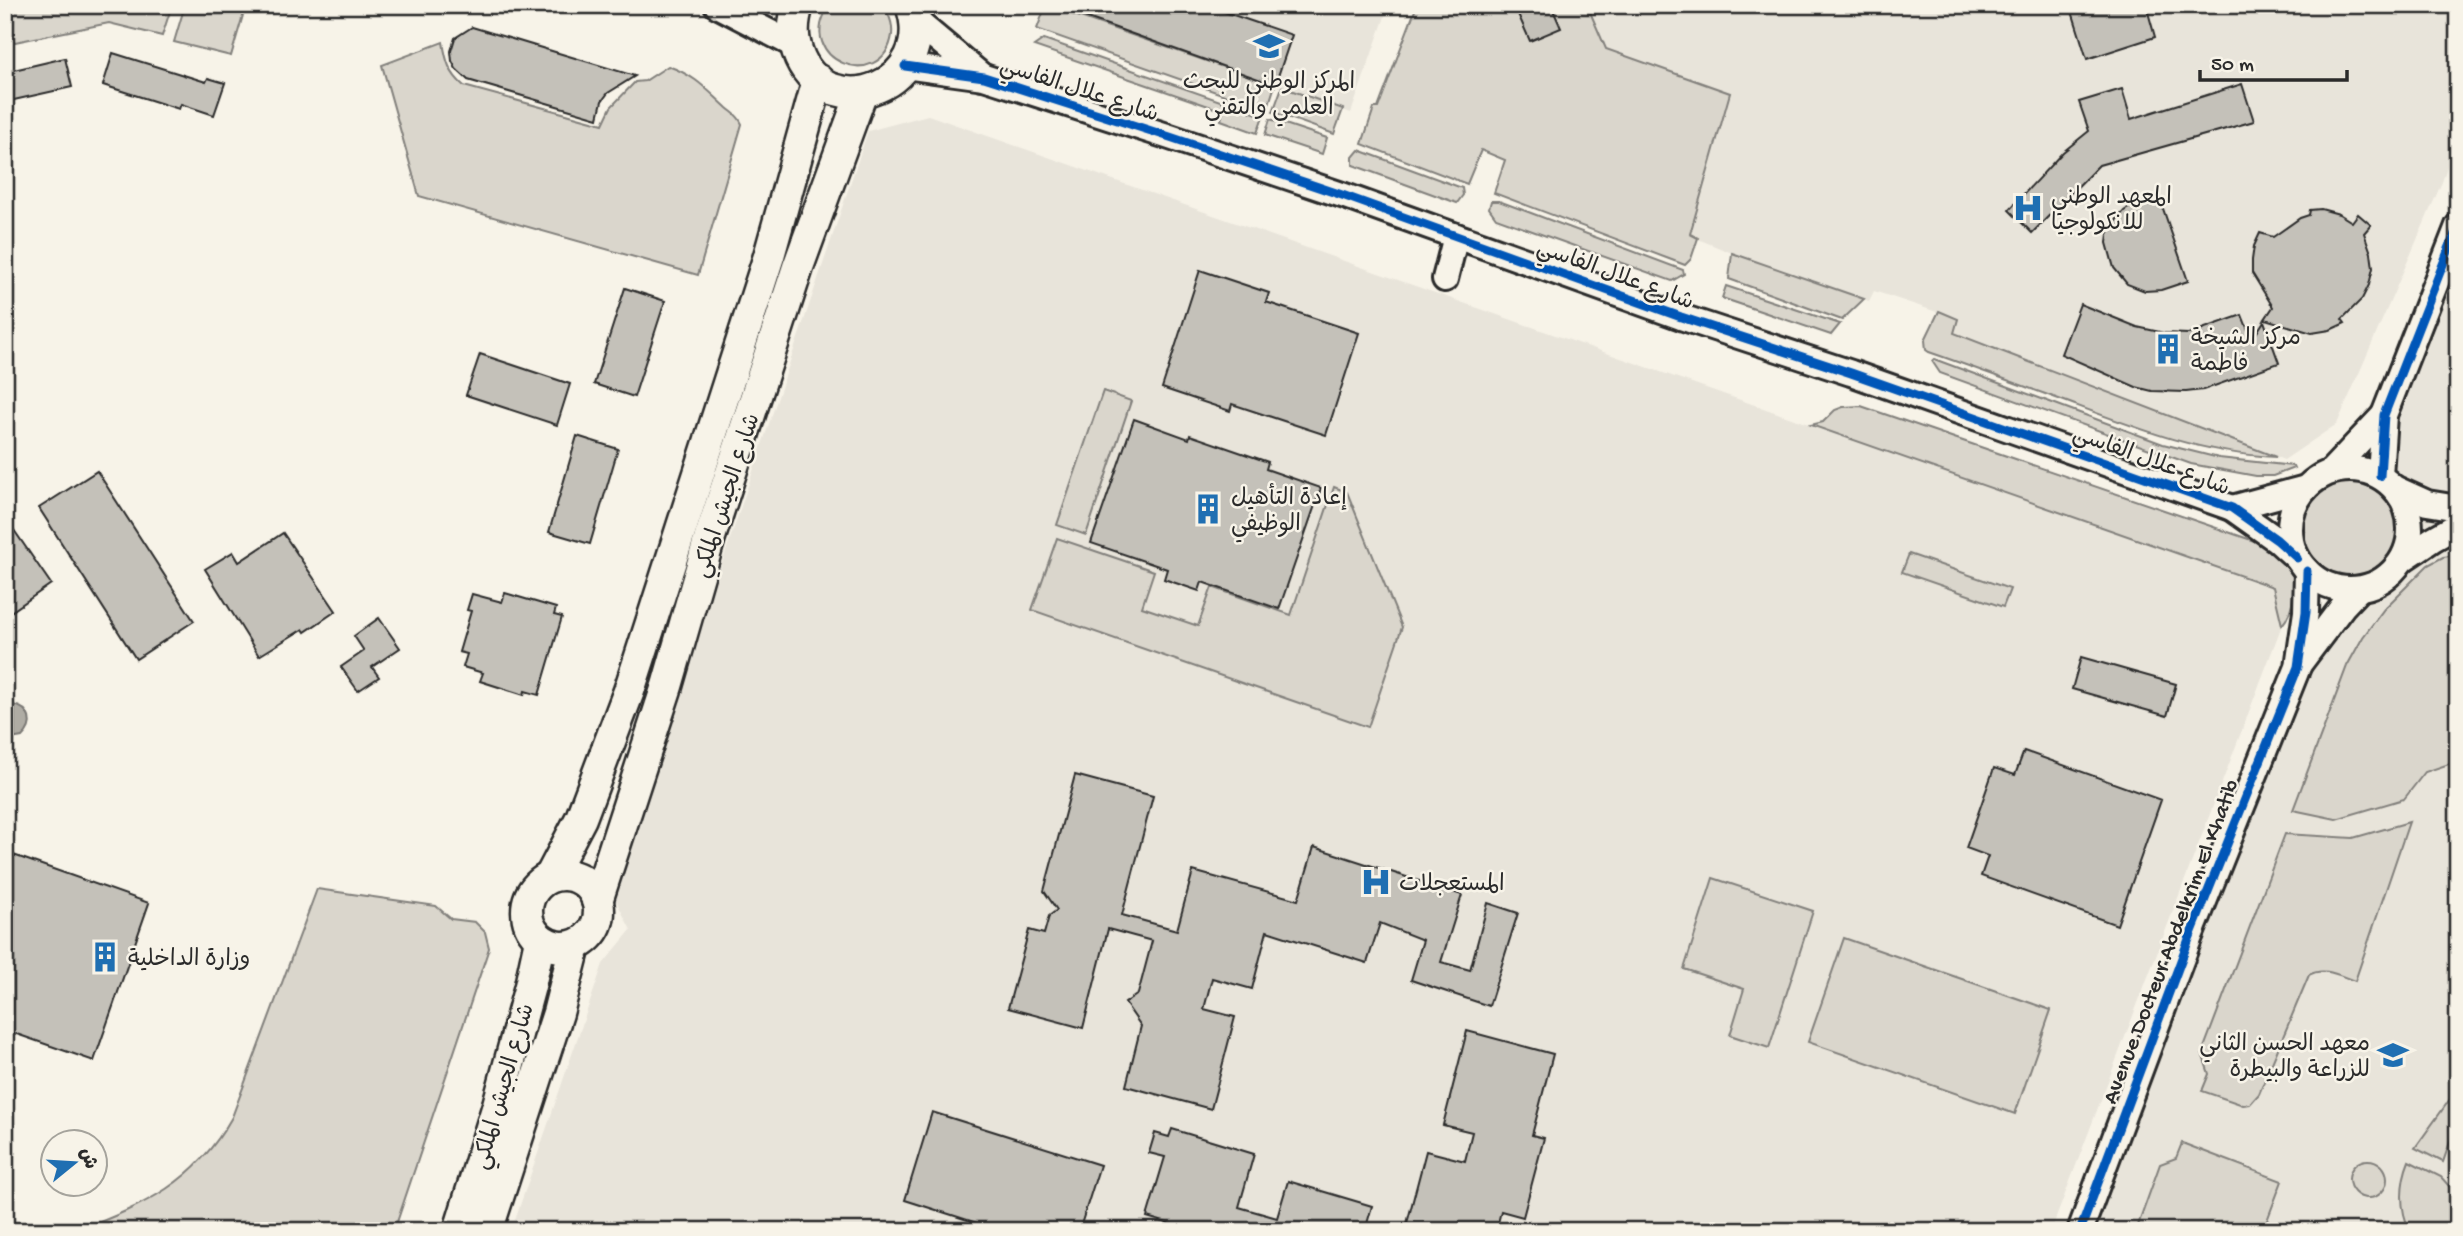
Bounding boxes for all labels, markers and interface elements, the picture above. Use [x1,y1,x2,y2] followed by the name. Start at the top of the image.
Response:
[1252,29,1286,63] school or university icon: المركز الوطني للبحث العلمي والتقني
[2200,38,2348,82] scale bar
[995,53,1162,133] street label: شارع علال الفاسي
[2211,54,2254,79] text: 50 m
[1183,70,1355,127] place label: المركز الوطني للبحث العلمي والتقني
[2051,185,2172,238] place label: المعهد الوطني للانكولوجيا
[2011,191,2045,225] hospital icon: المعهد الوطني للانكولوجيا
[1531,235,1697,321] street label: شارع علال الفاسي
[2191,326,2301,379] place label: مركز الشيخة فاطمة
[2151,332,2185,366] building icon: مركز الشيخة فاطمة
[689,411,771,583] street label: شارع الجيش الملكي
[2067,421,2233,507] street label: شارع علال الفاسي
[1231,482,1347,543] place label: إعادة التأهيل الوظيفي
[1191,492,1225,526] building icon: إعادة التأهيل الوظيفي
[2098,776,2247,1108] street label: Avenue Docteur Abdelkrim El Khatib
[1359,865,1393,899] hospital icon: المستعجلات
[1399,872,1505,899] place label: المستعجلات
[88,940,122,974] building icon: وزارة الداخلية
[128,947,250,974] place label: وزارة الداخلية
[469,1001,546,1174] street label: شارع الجيش الملكي
[2199,1032,2370,1085] place label: معهد الحسن الثاني للزراعة والبيطرة
[2376,1038,2410,1072] school or university icon: معهد الحسن الثاني للزراعة والبيطرة
[38,1128,108,1198] north arrow
[73,1145,101,1172] text: ش

